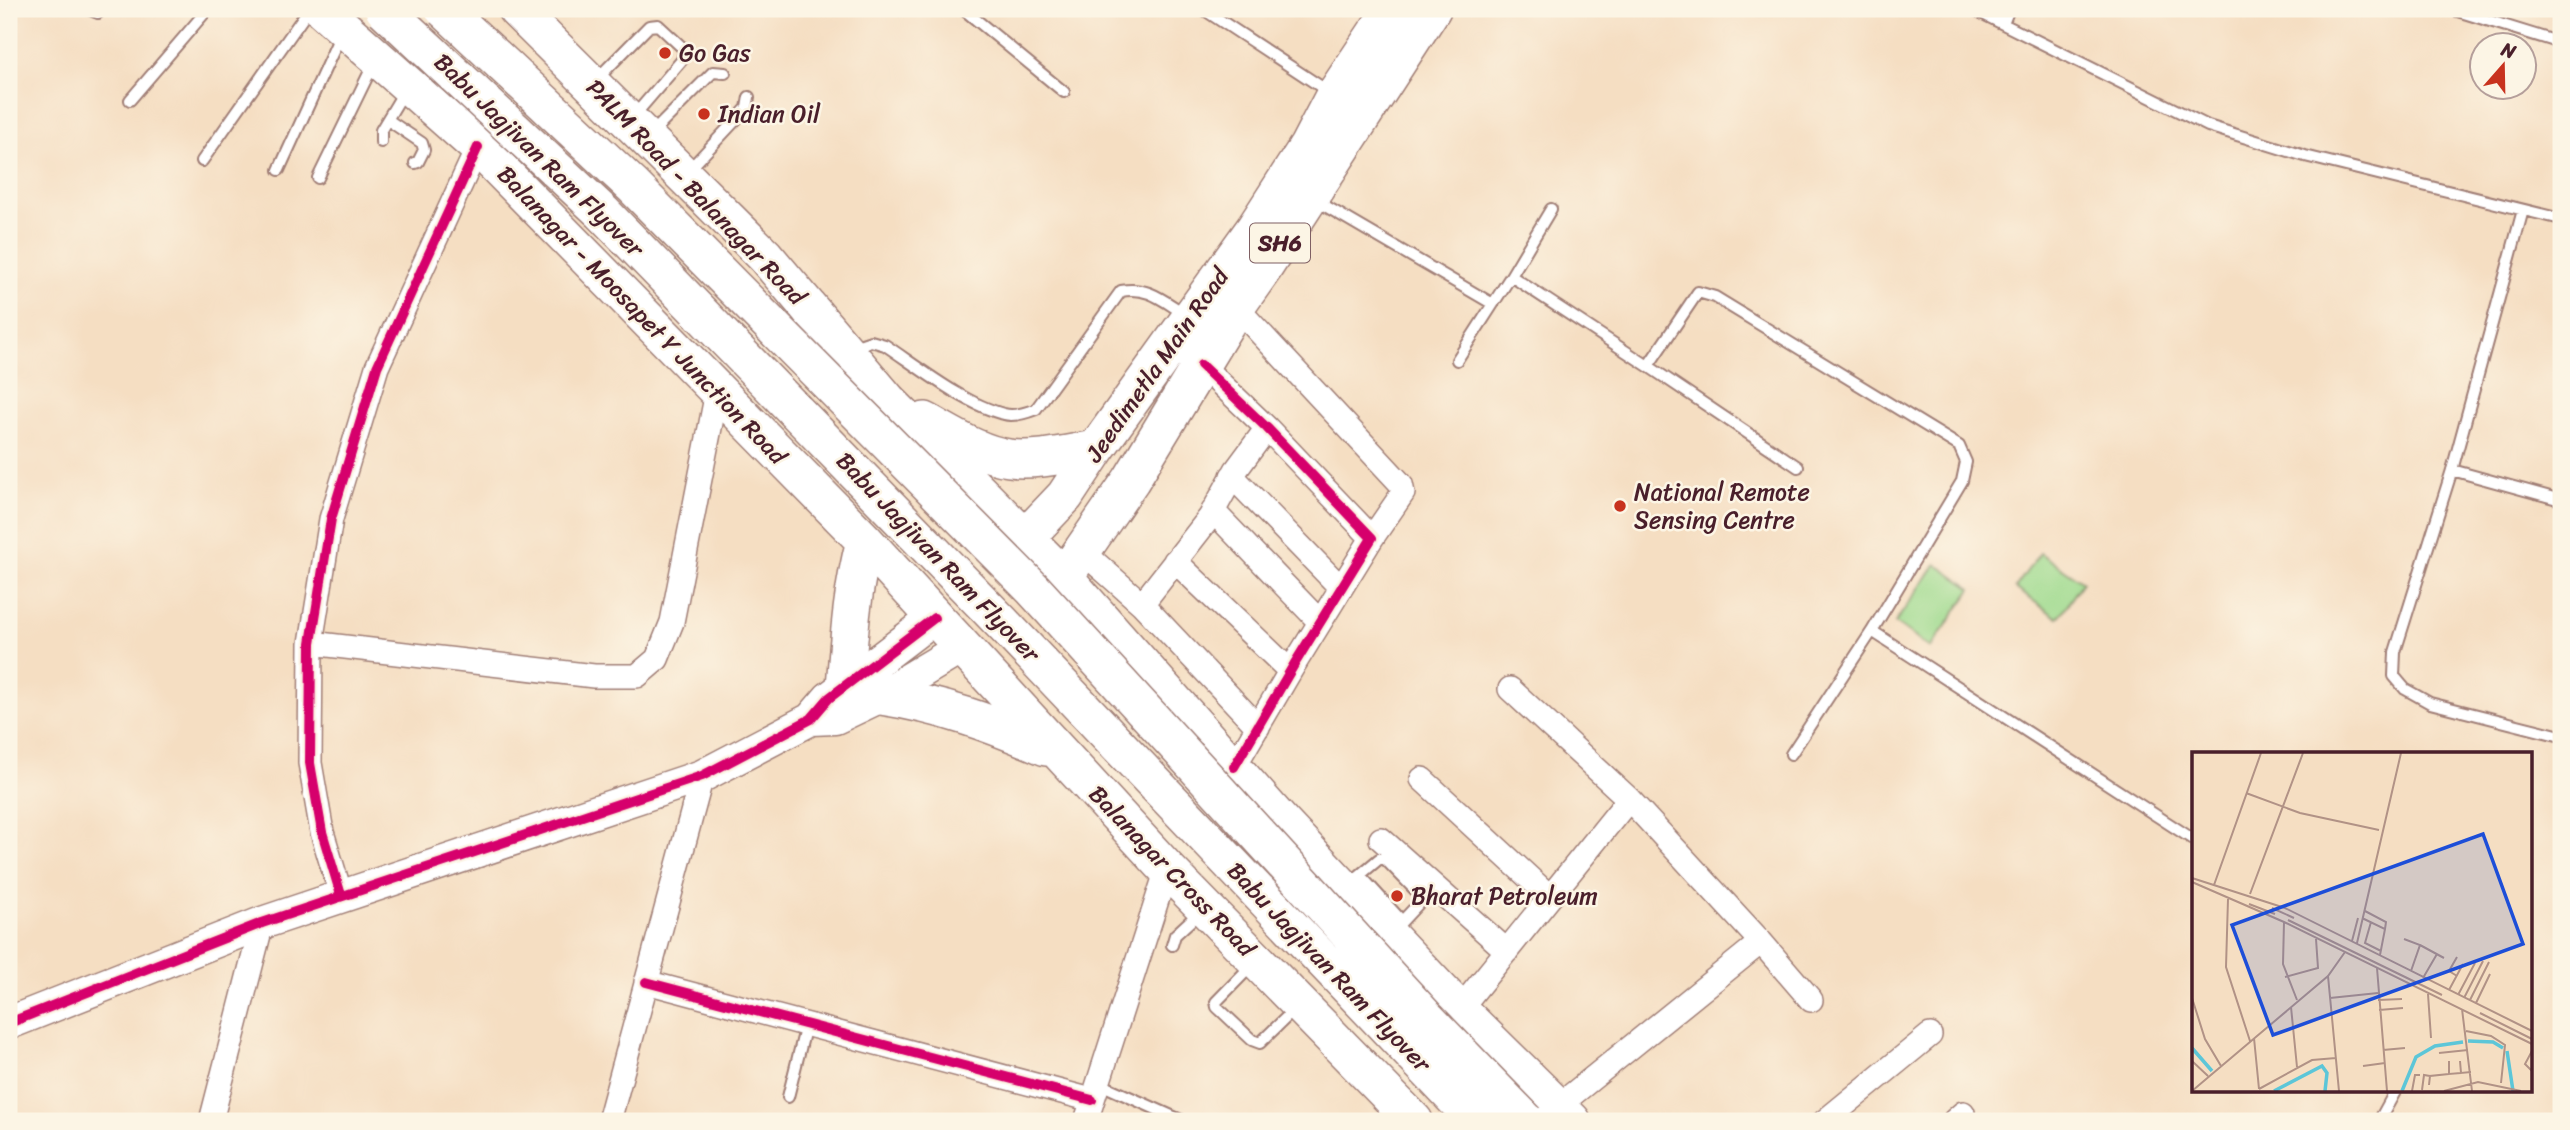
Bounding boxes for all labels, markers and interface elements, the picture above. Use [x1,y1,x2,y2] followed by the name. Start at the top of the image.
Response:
[679,32,751,74] place label: Go Gas
[2468,32,2538,102] north arrow
[2496,32,2521,69] text: N
[424,43,656,269] street label: Babu Jagjivan Ram Flyover
[657,45,673,61] marker: Go Gas
[576,68,817,316] street label: PALM Road - Balanagar Road
[717,93,821,135] place label: Indian Oil
[696,106,712,122] marker: Indian Oil
[487,155,798,476] street label: Balanagar - Moosapet Y Junction Road
[1250,224,1310,262] road number: SH6
[1073,258,1241,472] street label: Jeedimetla Main Road
[826,442,1052,674] street label: Babu Jagjivan Ram Flyover
[1634,471,1810,541] place label: National Remote Sensing Centre
[1612,498,1628,514] marker: National Remote Sensing Centre
[2192,752,2532,1092] inset map
[1078,775,1267,968] street label: Balanagar Cross Road
[1217,852,1443,1084] street label: Babu Jagjivan Ram Flyover
[1411,875,1598,917] place label: Bharat Petroleum
[1389,888,1405,904] marker: Bharat Petroleum

